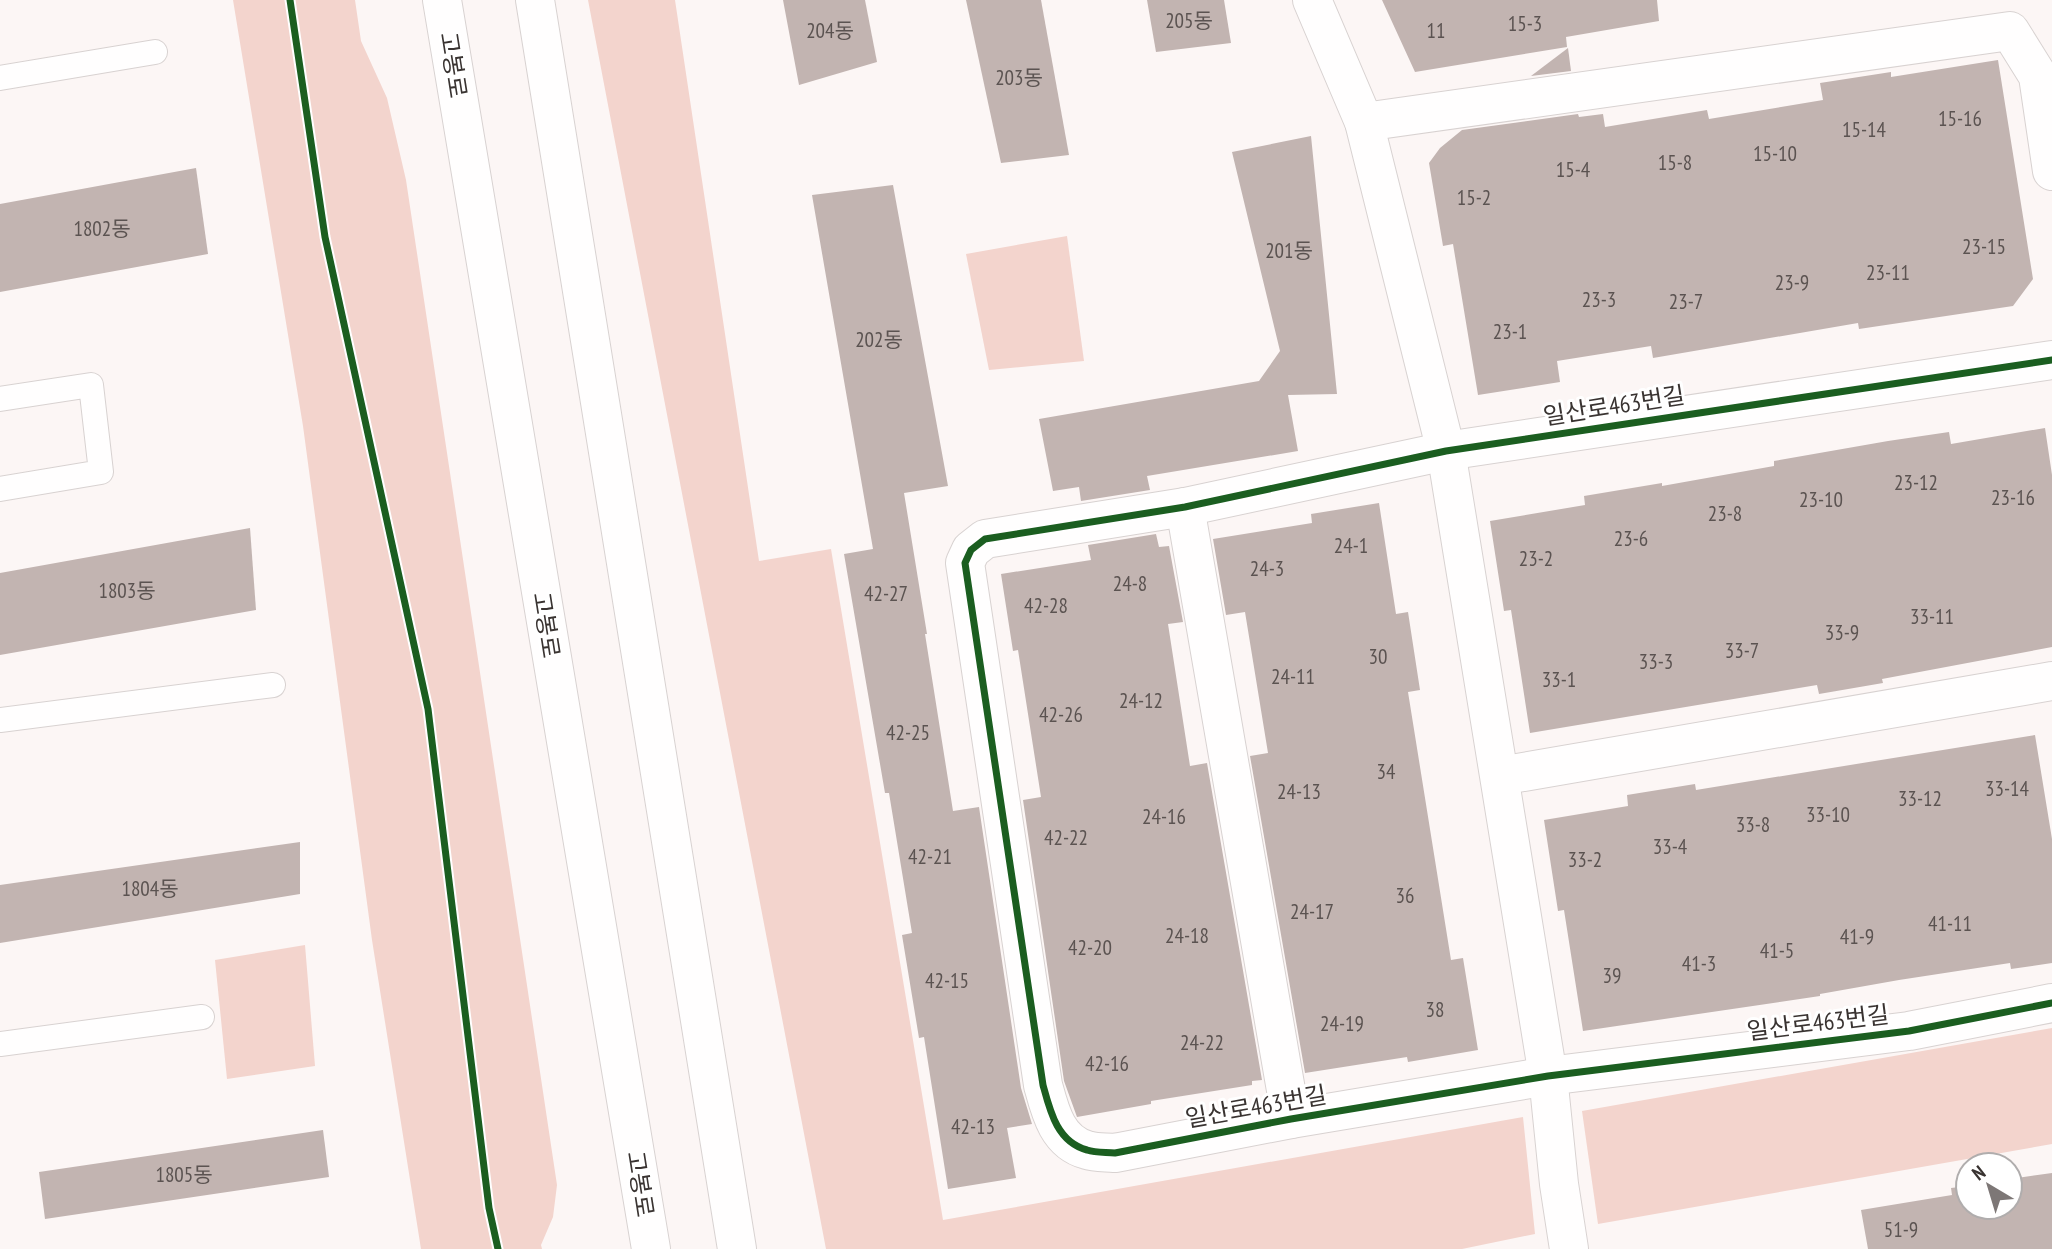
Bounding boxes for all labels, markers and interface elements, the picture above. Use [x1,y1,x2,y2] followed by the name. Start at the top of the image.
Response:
[1165,7,1213,34] house number: 205동
[1508,10,1542,37] house number: 15-3
[806,17,854,44] house number: 204동
[1427,17,1445,44] house number: 11
[433,30,474,100] street label: 고봉로
[995,64,1043,91] house number: 203동
[1938,105,1982,132] house number: 15-16
[1842,116,1887,143] house number: 15-14
[1753,140,1797,167] house number: 15-10
[1658,149,1692,176] house number: 15-8
[1556,156,1591,183] house number: 15-4
[1457,184,1491,211] house number: 15-2
[73,215,131,242] house number: 1802동
[1962,233,2006,260] house number: 23-15
[1265,237,1313,264] house number: 201동
[1866,259,1910,286] house number: 23-11
[1775,269,1809,296] house number: 23-9
[1582,286,1616,313] house number: 23-3
[1669,288,1703,315] house number: 23-7
[1493,318,1527,345] house number: 23-1
[855,326,903,353] house number: 202동
[1541,379,1687,432] street label: 일산로463번길
[1894,469,1938,496] house number: 23-12
[1991,484,2035,511] house number: 23-16
[1799,486,1843,513] house number: 23-10
[1708,500,1742,527] house number: 23-8
[1614,525,1648,552] house number: 23-6
[1334,532,1368,559] house number: 24-1
[1519,545,1553,572] house number: 23-2
[1250,555,1284,582] house number: 24-3
[1113,570,1147,597] house number: 24-8
[98,577,156,604] house number: 1803동
[864,580,908,607] house number: 42-27
[526,590,567,660] street label: 고봉로
[1024,592,1068,619] house number: 42-28
[1910,603,1954,630] house number: 33-11
[1825,619,1859,646] house number: 33-9
[1725,637,1759,664] house number: 33-7
[1369,643,1387,670] house number: 30
[1639,648,1673,675] house number: 33-3
[1271,663,1315,690] house number: 24-11
[1542,666,1576,693] house number: 33-1
[1119,687,1163,714] house number: 24-12
[1039,701,1083,728] house number: 42-26
[886,719,930,746] house number: 42-25
[1377,758,1396,785] house number: 34
[1985,775,2030,802] house number: 33-14
[1277,778,1321,805] house number: 24-13
[1898,785,1942,812] house number: 33-12
[1806,801,1850,828] house number: 33-10
[1142,803,1186,830] house number: 24-16
[1736,811,1770,838] house number: 33-8
[1044,824,1088,851] house number: 42-22
[1653,833,1688,860] house number: 33-4
[908,843,952,870] house number: 42-21
[1568,846,1602,873] house number: 33-2
[121,875,179,902] house number: 1804동
[1396,882,1414,909] house number: 36
[1290,898,1334,925] house number: 24-17
[1928,910,1972,937] house number: 41-11
[1165,922,1209,949] house number: 24-18
[1840,923,1874,950] house number: 41-9
[1068,934,1112,961] house number: 42-20
[1760,937,1794,964] house number: 41-5
[1682,950,1716,977] house number: 41-3
[1603,962,1621,989] house number: 39
[925,967,969,994] house number: 42-15
[1426,996,1444,1023] house number: 38
[1745,998,1891,1047] street label: 일산로463번길
[1320,1010,1364,1037] house number: 24-19
[1180,1029,1224,1056] house number: 24-22
[1085,1050,1129,1077] house number: 42-16
[1183,1079,1329,1134] street label: 일산로463번길
[951,1113,995,1140] house number: 42-13
[620,1149,661,1219] street label: 고봉로
[1954,1151,2024,1221] north arrow
[1967,1160,1990,1185] text: N
[155,1161,213,1188] house number: 1805동
[1884,1216,1918,1243] house number: 51-9

